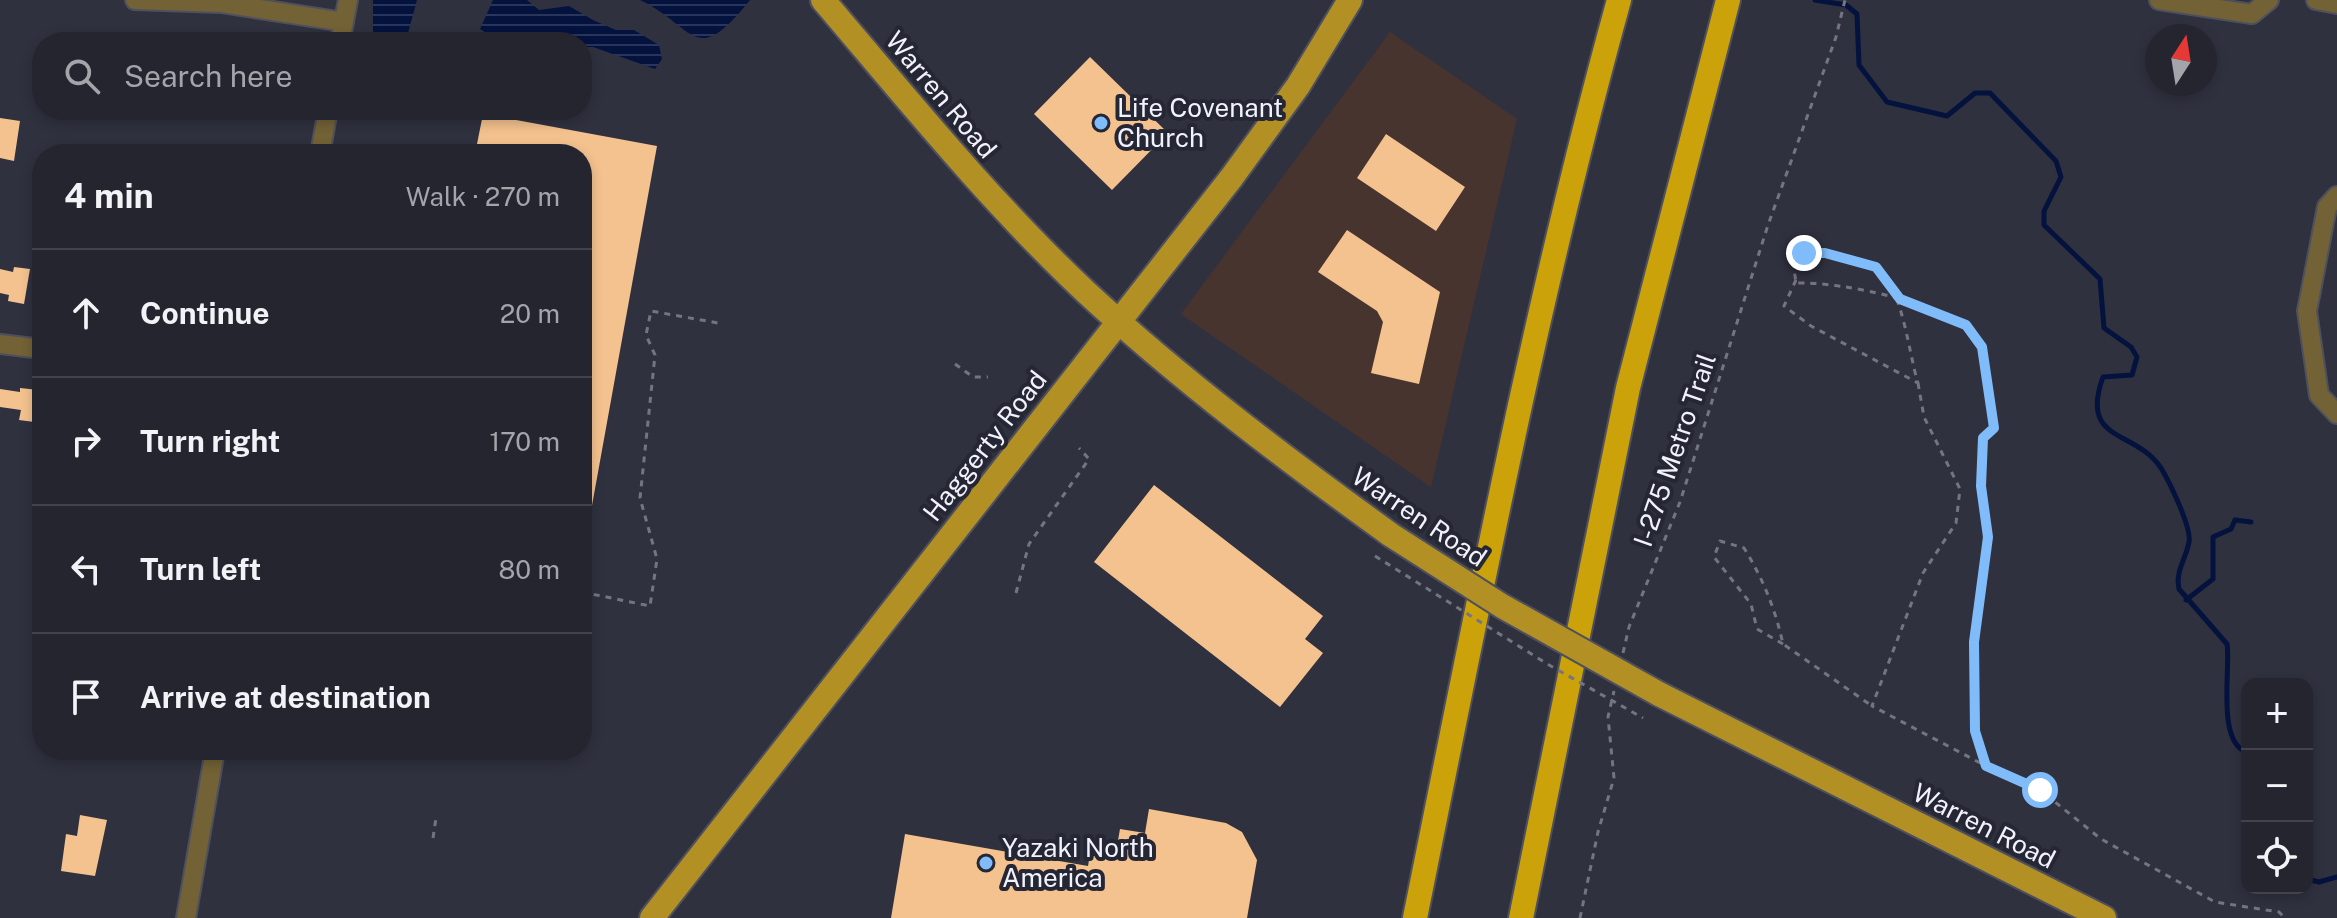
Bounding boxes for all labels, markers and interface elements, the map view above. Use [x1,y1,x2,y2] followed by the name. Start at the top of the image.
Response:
[2145,24,2217,96] north arrow
[879,25,1003,164] street label: Warren Road
[32,32,592,120] search box
[60,54,104,98] icon: search
[124,58,292,94] text: Search here
[1117,92,1283,153] place label: Life Covenant Church
[1092,114,1110,132] marker: Life Covenant Church
[64,176,154,216] text: 4 min
[406,181,560,212] text: Walk · 270 m
[1786,235,1822,271] route end
[64,291,108,335] icon: ahead
[140,295,270,331] text: Continue
[500,298,560,329] text: 20 m
[1627,349,1722,551] street label: I-275 Metro Trail
[916,364,1053,527] street label: Haggerty Road
[64,419,108,463] icon: right
[140,423,280,459] text: Turn right
[490,426,560,457] text: 170 m
[1346,460,1493,573] street label: Warren Road
[64,547,108,591] icon: left
[140,551,261,587] text: Turn left
[499,554,560,585] text: 80 m
[64,675,108,719] icon: arrive
[2241,678,2313,894] map controls
[2241,678,2313,750] button: +
[140,679,431,715] text: Arrive at destination
[2241,750,2313,822] button: −
[2022,772,2058,808] route start
[1908,776,2061,875] street label: Warren Road
[2241,822,2313,894] button: locate
[1002,832,1154,893] place label: Yazaki North America
[977,854,995,872] marker: Yazaki North America

